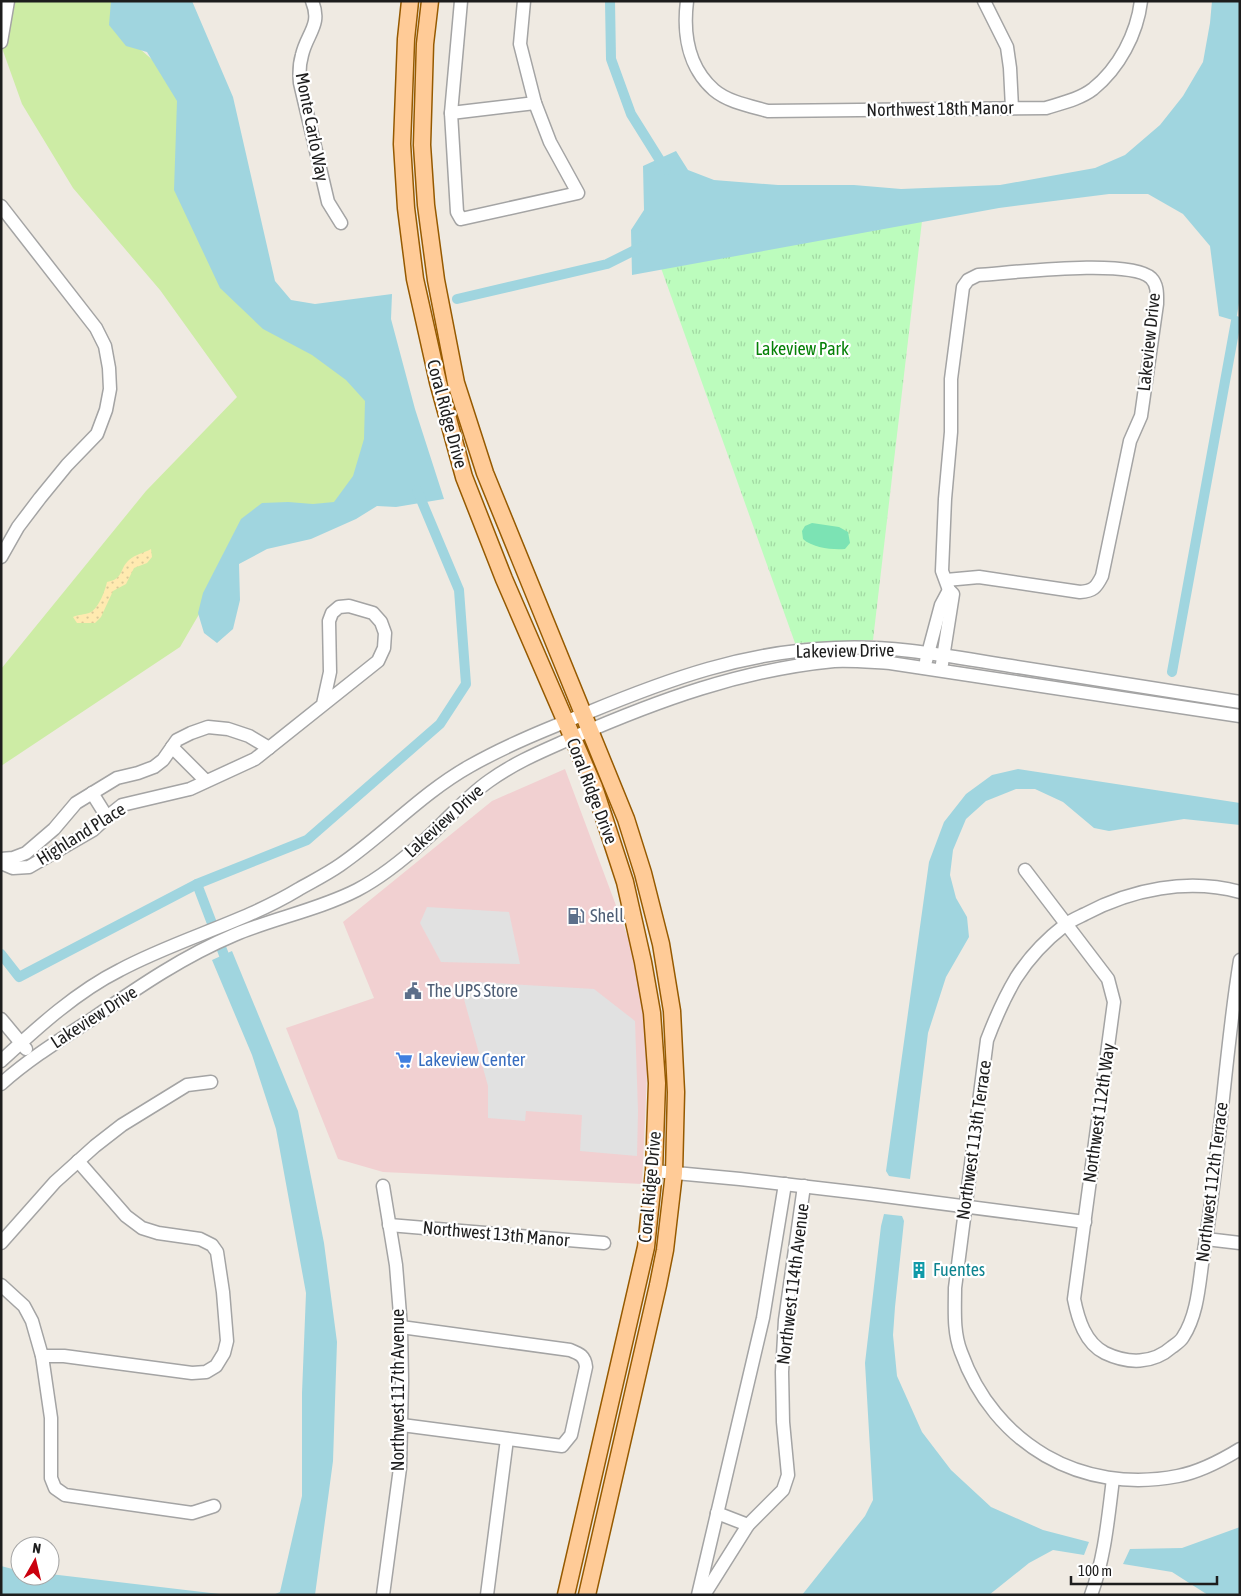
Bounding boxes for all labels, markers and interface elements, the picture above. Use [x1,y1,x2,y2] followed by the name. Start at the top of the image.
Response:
[292,71,333,183] street label: Monte Carlo Way
[866,97,1014,120] street label: Northwest 18th Manor
[1133,292,1164,392] street label: Lakeview Drive
[755,338,849,359] park label: Lakeview Park
[423,357,472,471] street label: Coral Ridge Drive
[796,639,894,662] street label: Lakeview Drive
[563,735,622,847] street label: Coral Ridge Drive
[400,780,487,861] street label: Lakeview Drive
[32,798,129,869] street label: Highland Place
[590,905,624,926] place label: Shell
[566,906,586,926] fuel station icon: Shell
[427,980,518,1001] place label: The UPS Store
[47,981,141,1052] street label: Lakeview Drive
[403,981,423,1001] public building icon: The UPS Store
[1078,1042,1119,1184] street label: Northwest 112th Way
[418,1049,526,1070] place label: Lakeview Center
[394,1050,414,1070] supermarket icon: Lakeview Center
[952,1059,995,1221] street label: Northwest 113th Terrace
[1191,1101,1232,1263] street label: Northwest 112th Terrace
[634,1130,665,1244] street label: Coral Ridge Drive
[772,1202,813,1366] street label: Northwest 114th Avenue
[422,1217,571,1250] street label: Northwest 13th Manor
[933,1259,985,1280] place label: Fuentes
[909,1260,929,1280] building icon: Fuentes
[387,1309,408,1471] street label: Northwest 117th Avenue
[10,1536,60,1586] north arrow
[32,1540,42,1557] text: N
[1071,1554,1217,1586] scale bar
[1078,1562,1112,1579] text: 100 m

